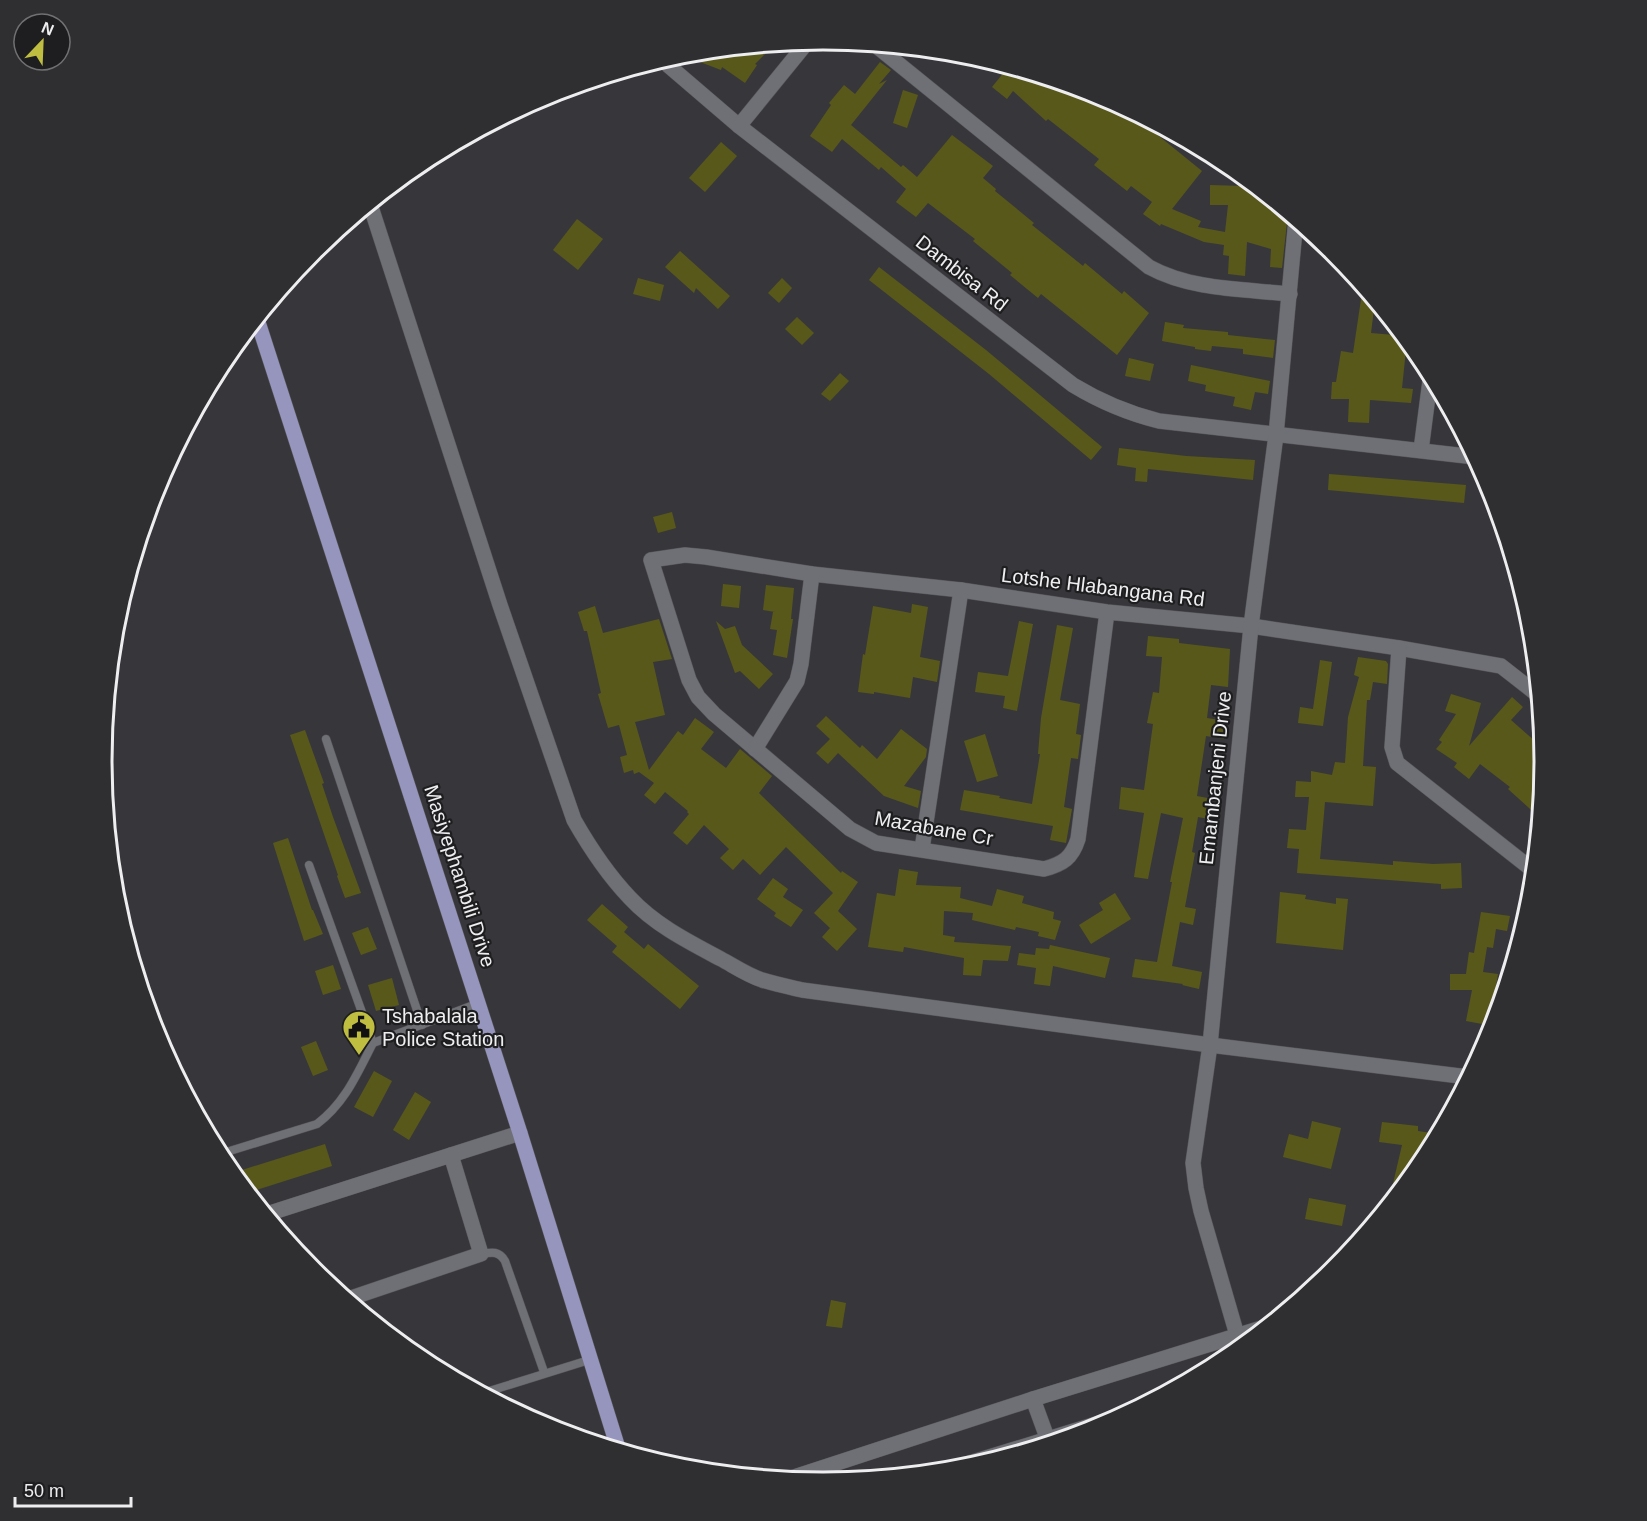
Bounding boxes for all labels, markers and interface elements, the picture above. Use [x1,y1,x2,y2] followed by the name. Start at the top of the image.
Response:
[12,12,72,72] north arrow
[39,19,56,39] text: N
[912,230,1012,316] street label: Dambisa Rd
[1000,564,1206,610] street label: Lotshe Hlabangana Rd
[1195,690,1235,866] street label: Emambanjeni Drive
[420,782,500,970] street label: Masiyephambili Drive
[873,807,995,849] street label: Mazabane Cr
[382,1005,504,1050] place label: Tshabalala Police Station
[341,1009,377,1056] public building icon: Tshabalala Police Station
[15,1470,130,1508] scale bar
[24,1481,64,1501] text: 50 m

